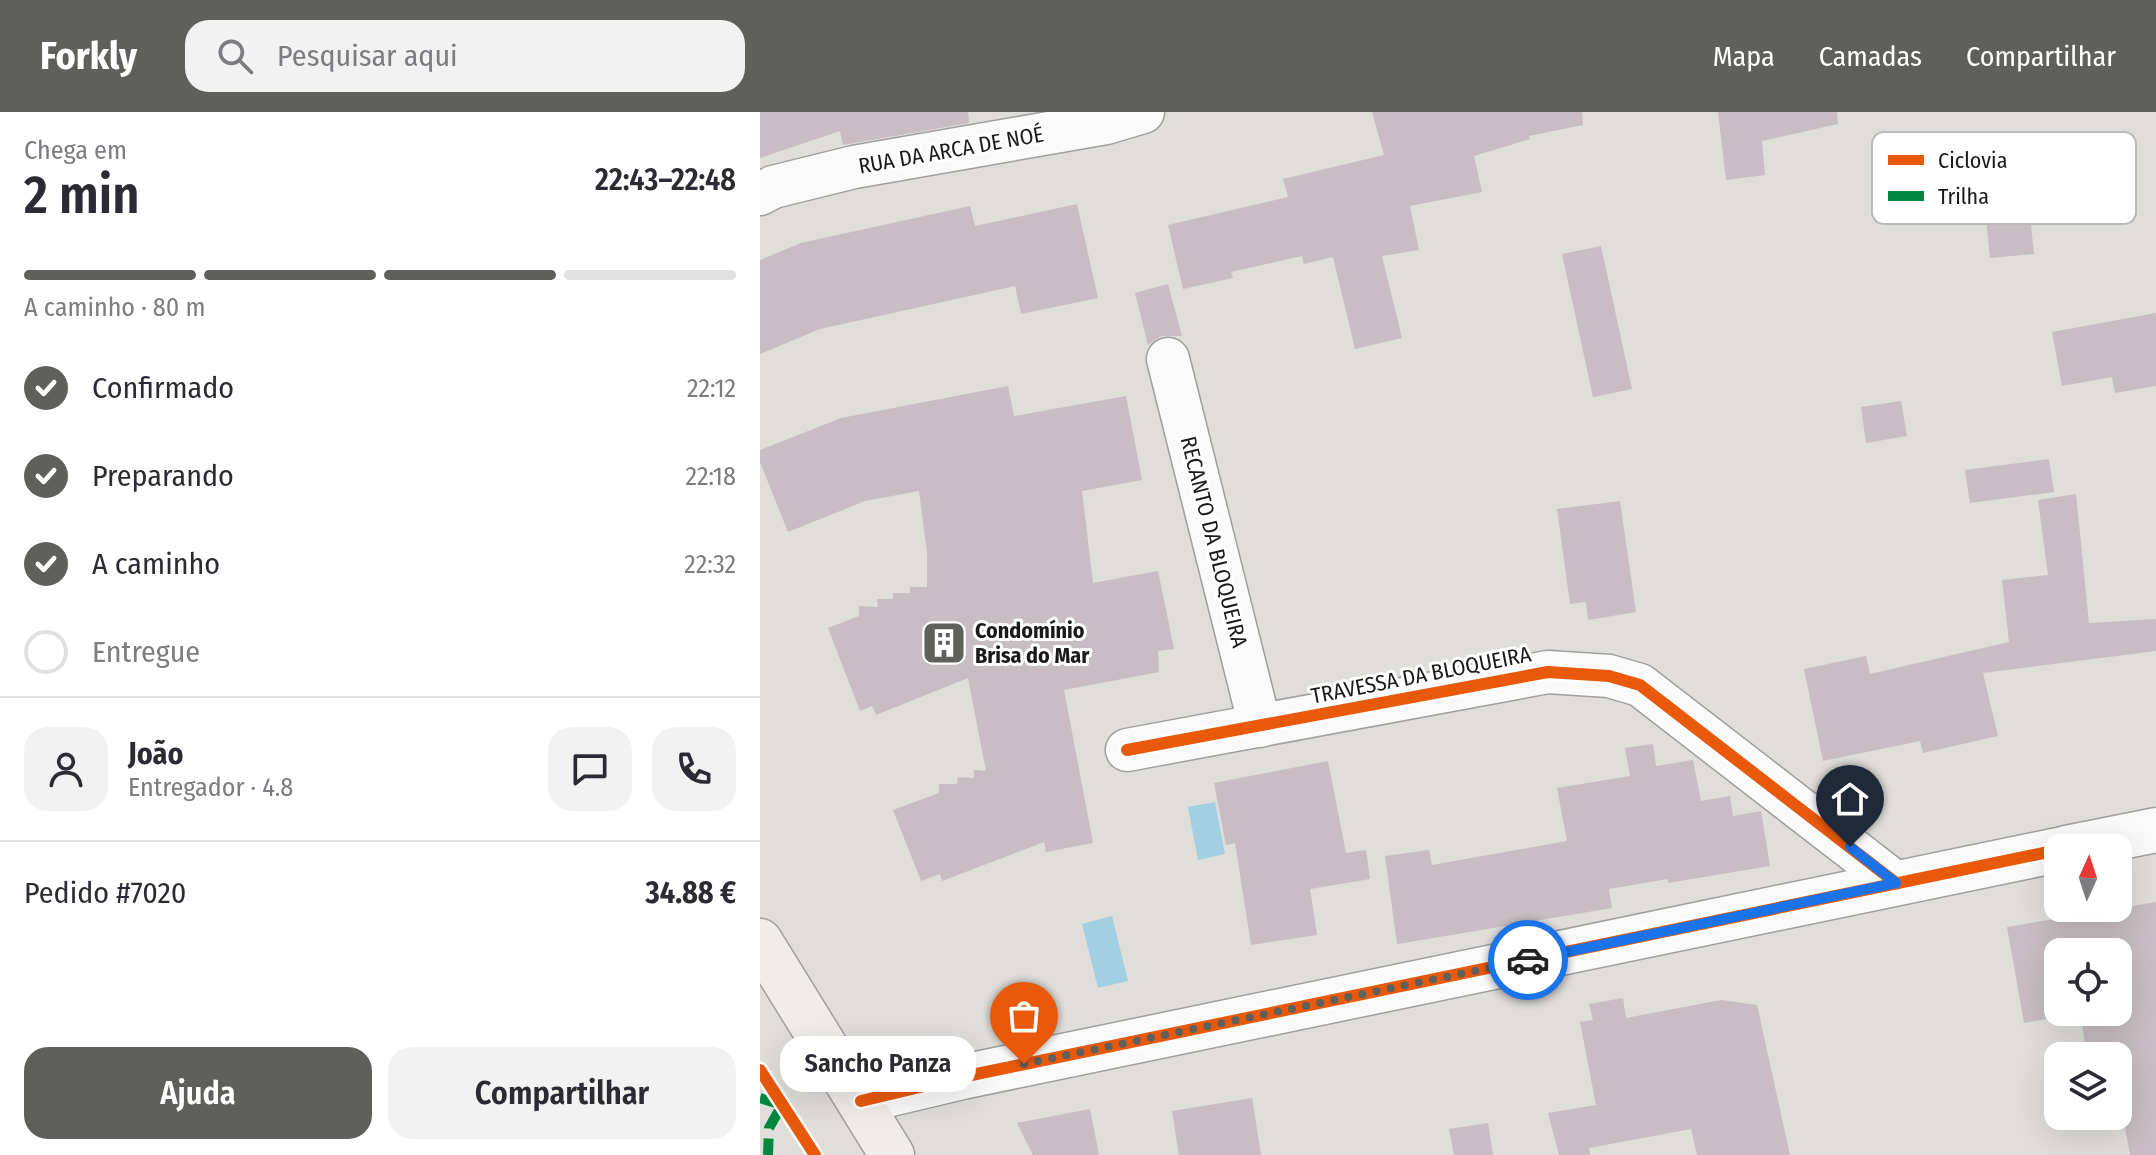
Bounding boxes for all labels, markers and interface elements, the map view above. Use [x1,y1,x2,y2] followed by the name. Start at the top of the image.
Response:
[185,20,745,92] search box
[40,33,137,79] text: Forkly
[213,34,257,78] icon: search
[277,38,458,74] text: Pesquisar aqui
[1713,40,1775,73] text: Mapa
[1819,40,1922,73] text: Camadas
[1966,40,2116,73] text: Compartilhar
[856,120,1046,180] street label: RUA DA ARCA DE NOÉ
[1872,132,2136,224] legend
[24,135,127,166] text: Chega em
[1938,147,2007,174] text: Ciclovia
[595,162,736,198] text: 22:43–22:48
[24,164,140,227] text: 2 min
[1938,183,1989,210] text: Trilha
[24,292,205,323] text: A caminho · 80 m
[24,366,68,410] icon: check
[92,370,234,406] text: Confirmado
[687,373,736,404] text: 22:12
[1175,434,1253,651] street label: RECANTO DA BLOQUEIRA
[24,454,68,498] icon: check
[92,458,234,494] text: Preparando
[685,461,736,492] text: 22:18
[24,542,68,586] icon: check
[92,546,220,582] text: A caminho
[684,549,736,580] text: 22:32
[975,617,1090,669] place label: Condomínio Brisa do Mar
[920,619,968,667] building icon: Condomínio Brisa do Mar
[92,634,200,670] text: Entregue
[1309,640,1534,710] street label: TRAVESSA DA BLOQUEIRA
[24,727,108,811] button: person
[548,727,632,811] button: chat
[652,727,736,811] button: phone
[128,736,183,772] text: João
[1816,765,1884,847] pin
[128,772,293,803] text: Entregador · 4.8
[1828,777,1872,821] icon: home
[2044,834,2132,922] north arrow
[2044,834,2132,1130] map controls
[24,875,186,911] text: Pedido #7020
[646,875,736,911] text: 34.88 €
[1488,920,1568,1000] courier
[1506,938,1550,982] icon: car
[2044,938,2132,1026] button: locate
[990,982,1058,1064] pin
[1002,994,1046,1038] icon: bag
[780,1036,976,1092] callout: Sancho Panza
[2044,1042,2132,1130] button: layers
[24,1047,372,1139] button: Ajuda
[388,1047,736,1139] button: Compartilhar
[805,1048,951,1079] text: Sancho Panza

